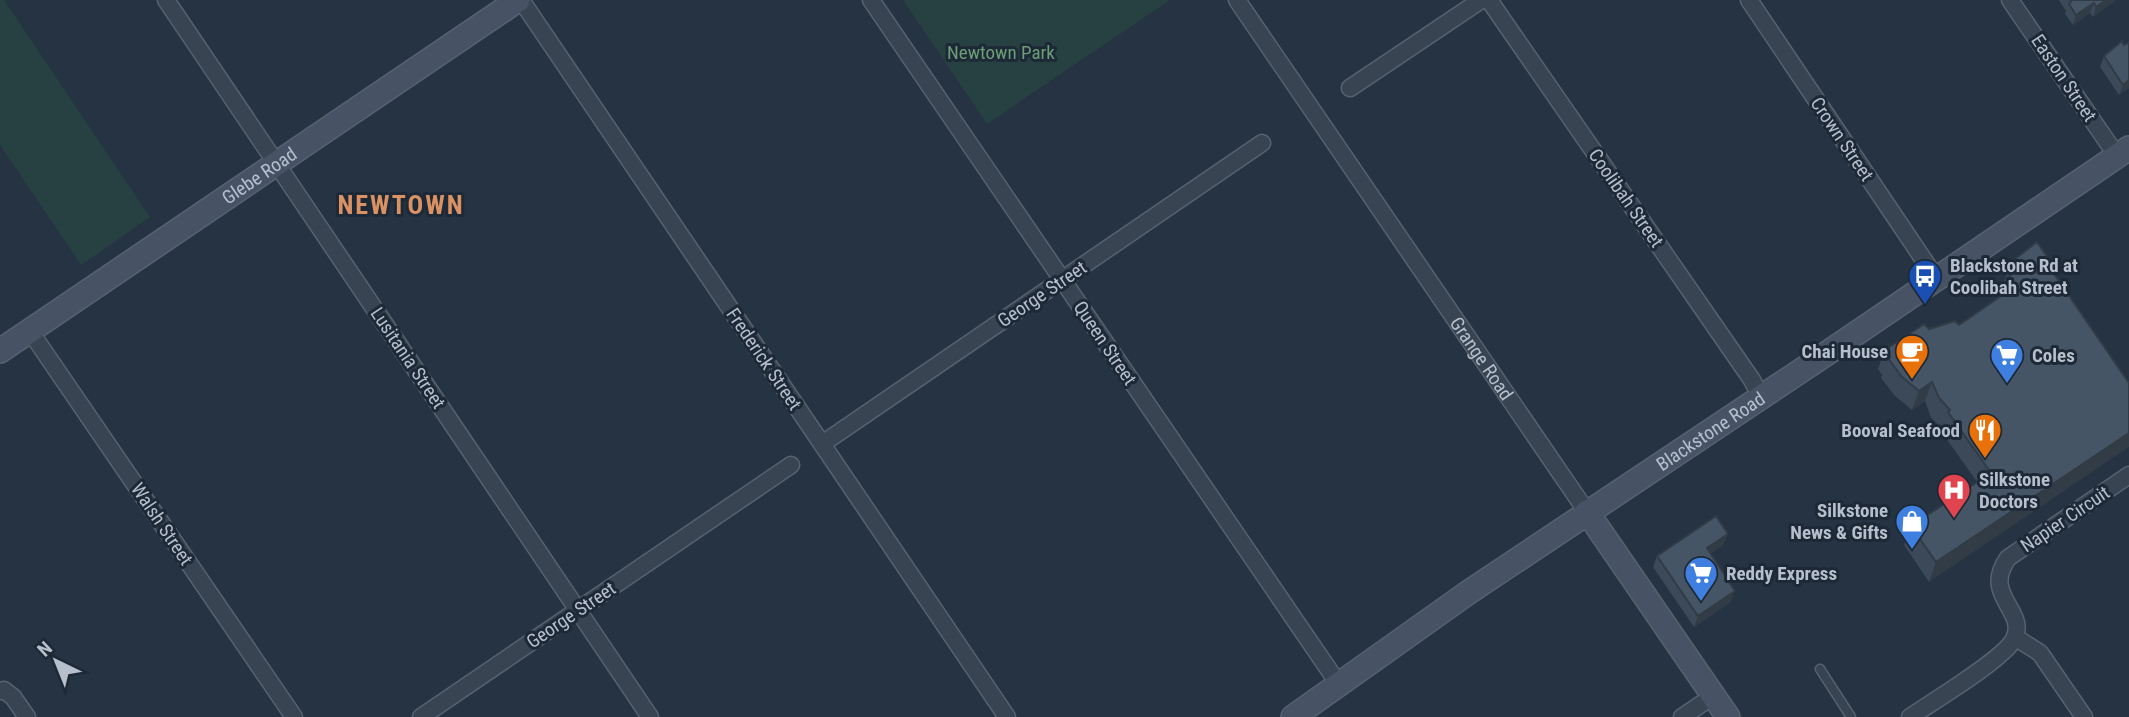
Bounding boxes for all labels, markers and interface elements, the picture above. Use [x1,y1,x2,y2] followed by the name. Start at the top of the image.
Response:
[2026,30,2102,126] street label: Easton Street
[947,41,1055,64] park label: Newtown Park
[1806,93,1878,185] street label: Crown Street
[217,142,301,209] street label: Glebe Road
[1584,144,1668,252] street label: Coolibah Street
[337,190,465,220] district label: NEWTOWN
[1950,254,2078,299] place label: Blackstone Rd at Coolibah Street
[993,256,1091,332] street label: George Street
[1906,257,1944,306] bus stop icon: Blackstone Rd at Coolibah Street
[1068,297,1142,389] street label: Queen Street
[366,303,450,413] street label: Lusitania Street
[721,304,807,414] street label: Frederick Street
[1445,312,1518,404] street label: Grange Road
[1893,332,1931,381] cafe icon: Chai House
[1988,336,2026,385] supermarket icon: Coles
[1802,340,1888,363] place label: Chai House
[2032,344,2075,367] place label: Coles
[1652,387,1769,475] street label: Blackstone Road
[1966,411,2004,460] restaurant icon: Booval Seafood
[1841,419,1960,442] place label: Booval Seafood
[1979,468,2050,513] place label: Silkstone Doctors
[1935,471,1973,520] hospital icon: Silkstone Doctors
[126,478,198,570] street label: Walsh Street
[2016,481,2114,557] street label: Napier Circuit
[1790,499,1888,544] place label: Silkstone News & Gifts
[1893,502,1931,551] shop icon: Silkstone News & Gifts
[1682,554,1720,603] supermarket icon: Reddy Express
[1726,562,1837,585] place label: Reddy Express
[522,577,620,653] street label: George Street
[21,626,91,696] north arrow
[33,637,57,661] text: N

